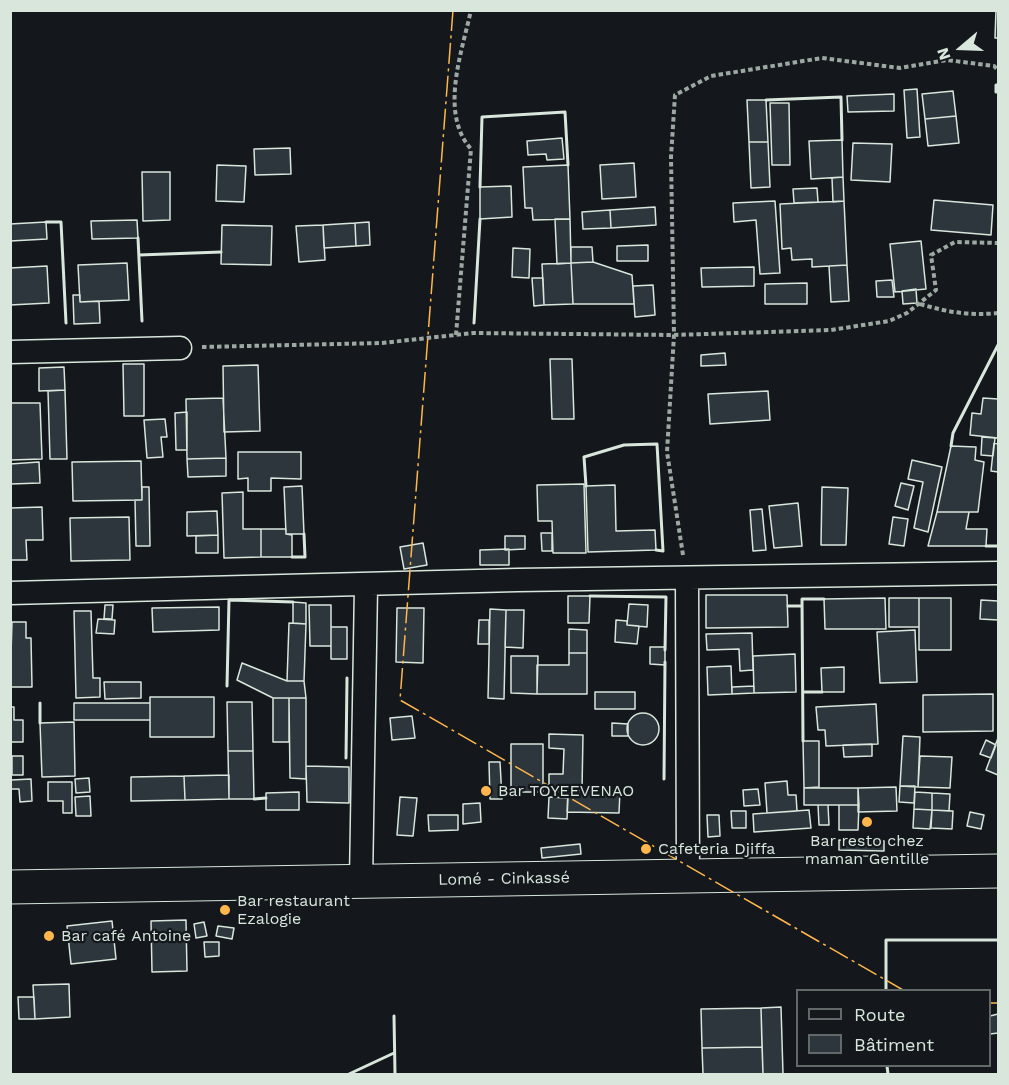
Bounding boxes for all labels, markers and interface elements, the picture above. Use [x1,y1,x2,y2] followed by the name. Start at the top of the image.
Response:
[931,18,991,78] north arrow
[933,45,954,63] text: N
[498,781,634,801] place label: Bar TOYEEVENAO
[479,784,493,798] marker: Bar TOYEEVENAO
[860,815,874,829] marker: Bar resto chez maman Gentille
[805,831,929,869] place label: Bar resto chez maman Gentille
[658,839,775,859] place label: Cafeteria Djiffa
[639,842,653,856] marker: Cafeteria Djiffa
[438,868,570,890] street label: Lomé - Cinkassé
[237,891,350,929] place label: Bar restaurant Ezalogie
[218,903,232,917] marker: Bar restaurant Ezalogie
[61,926,191,946] place label: Bar café Antoine
[42,929,56,943] marker: Bar café Antoine
[796,989,991,1067] legend
[854,1004,906,1025] text: Route
[854,1034,934,1055] text: Bâtiment

